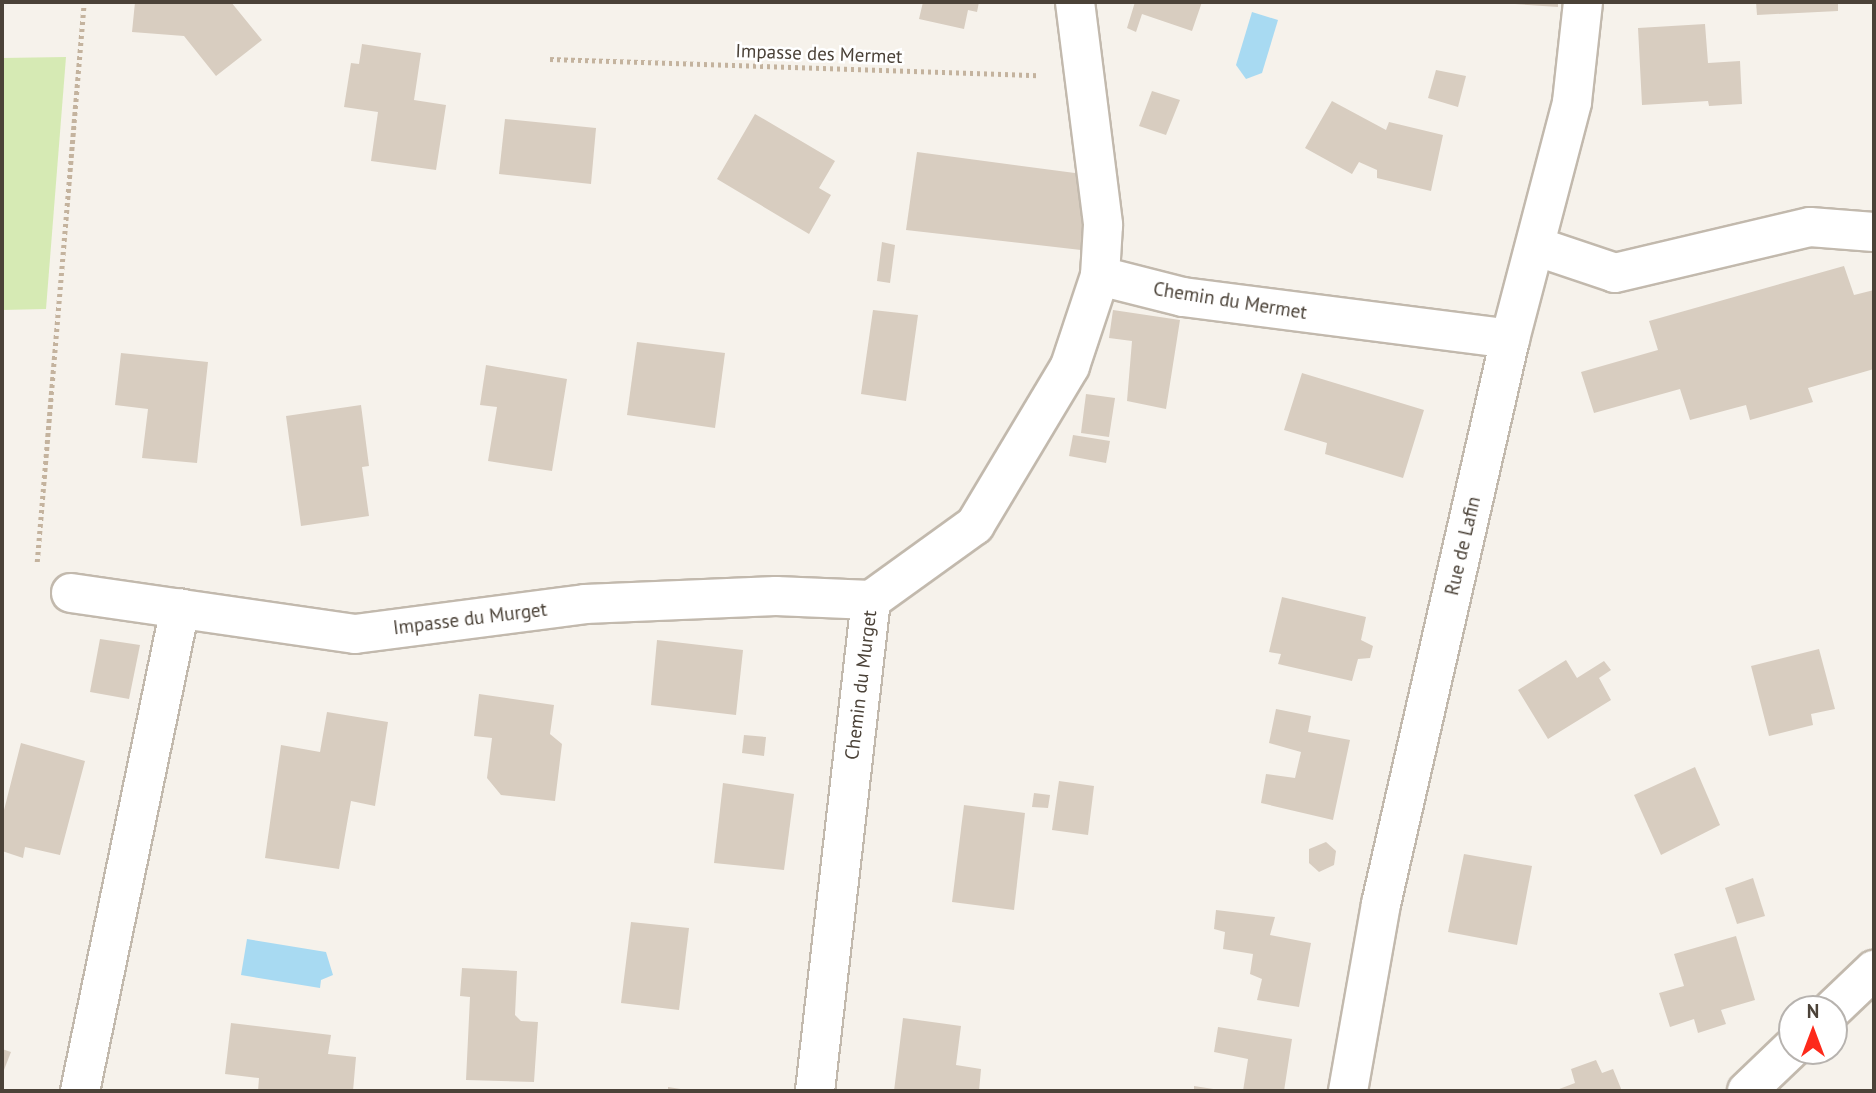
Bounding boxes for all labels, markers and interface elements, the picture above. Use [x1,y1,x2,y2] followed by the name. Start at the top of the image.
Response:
[735,40,903,68] street label: Impasse des Mermet
[1152,278,1308,324] street label: Chemin du Mermet
[1441,494,1485,598] street label: Rue de Lafin
[392,598,548,640] street label: Impasse du Murget
[841,609,881,761] street label: Chemin du Murget
[1778,995,1848,1065] north arrow
[1807,999,1819,1023] text: N

